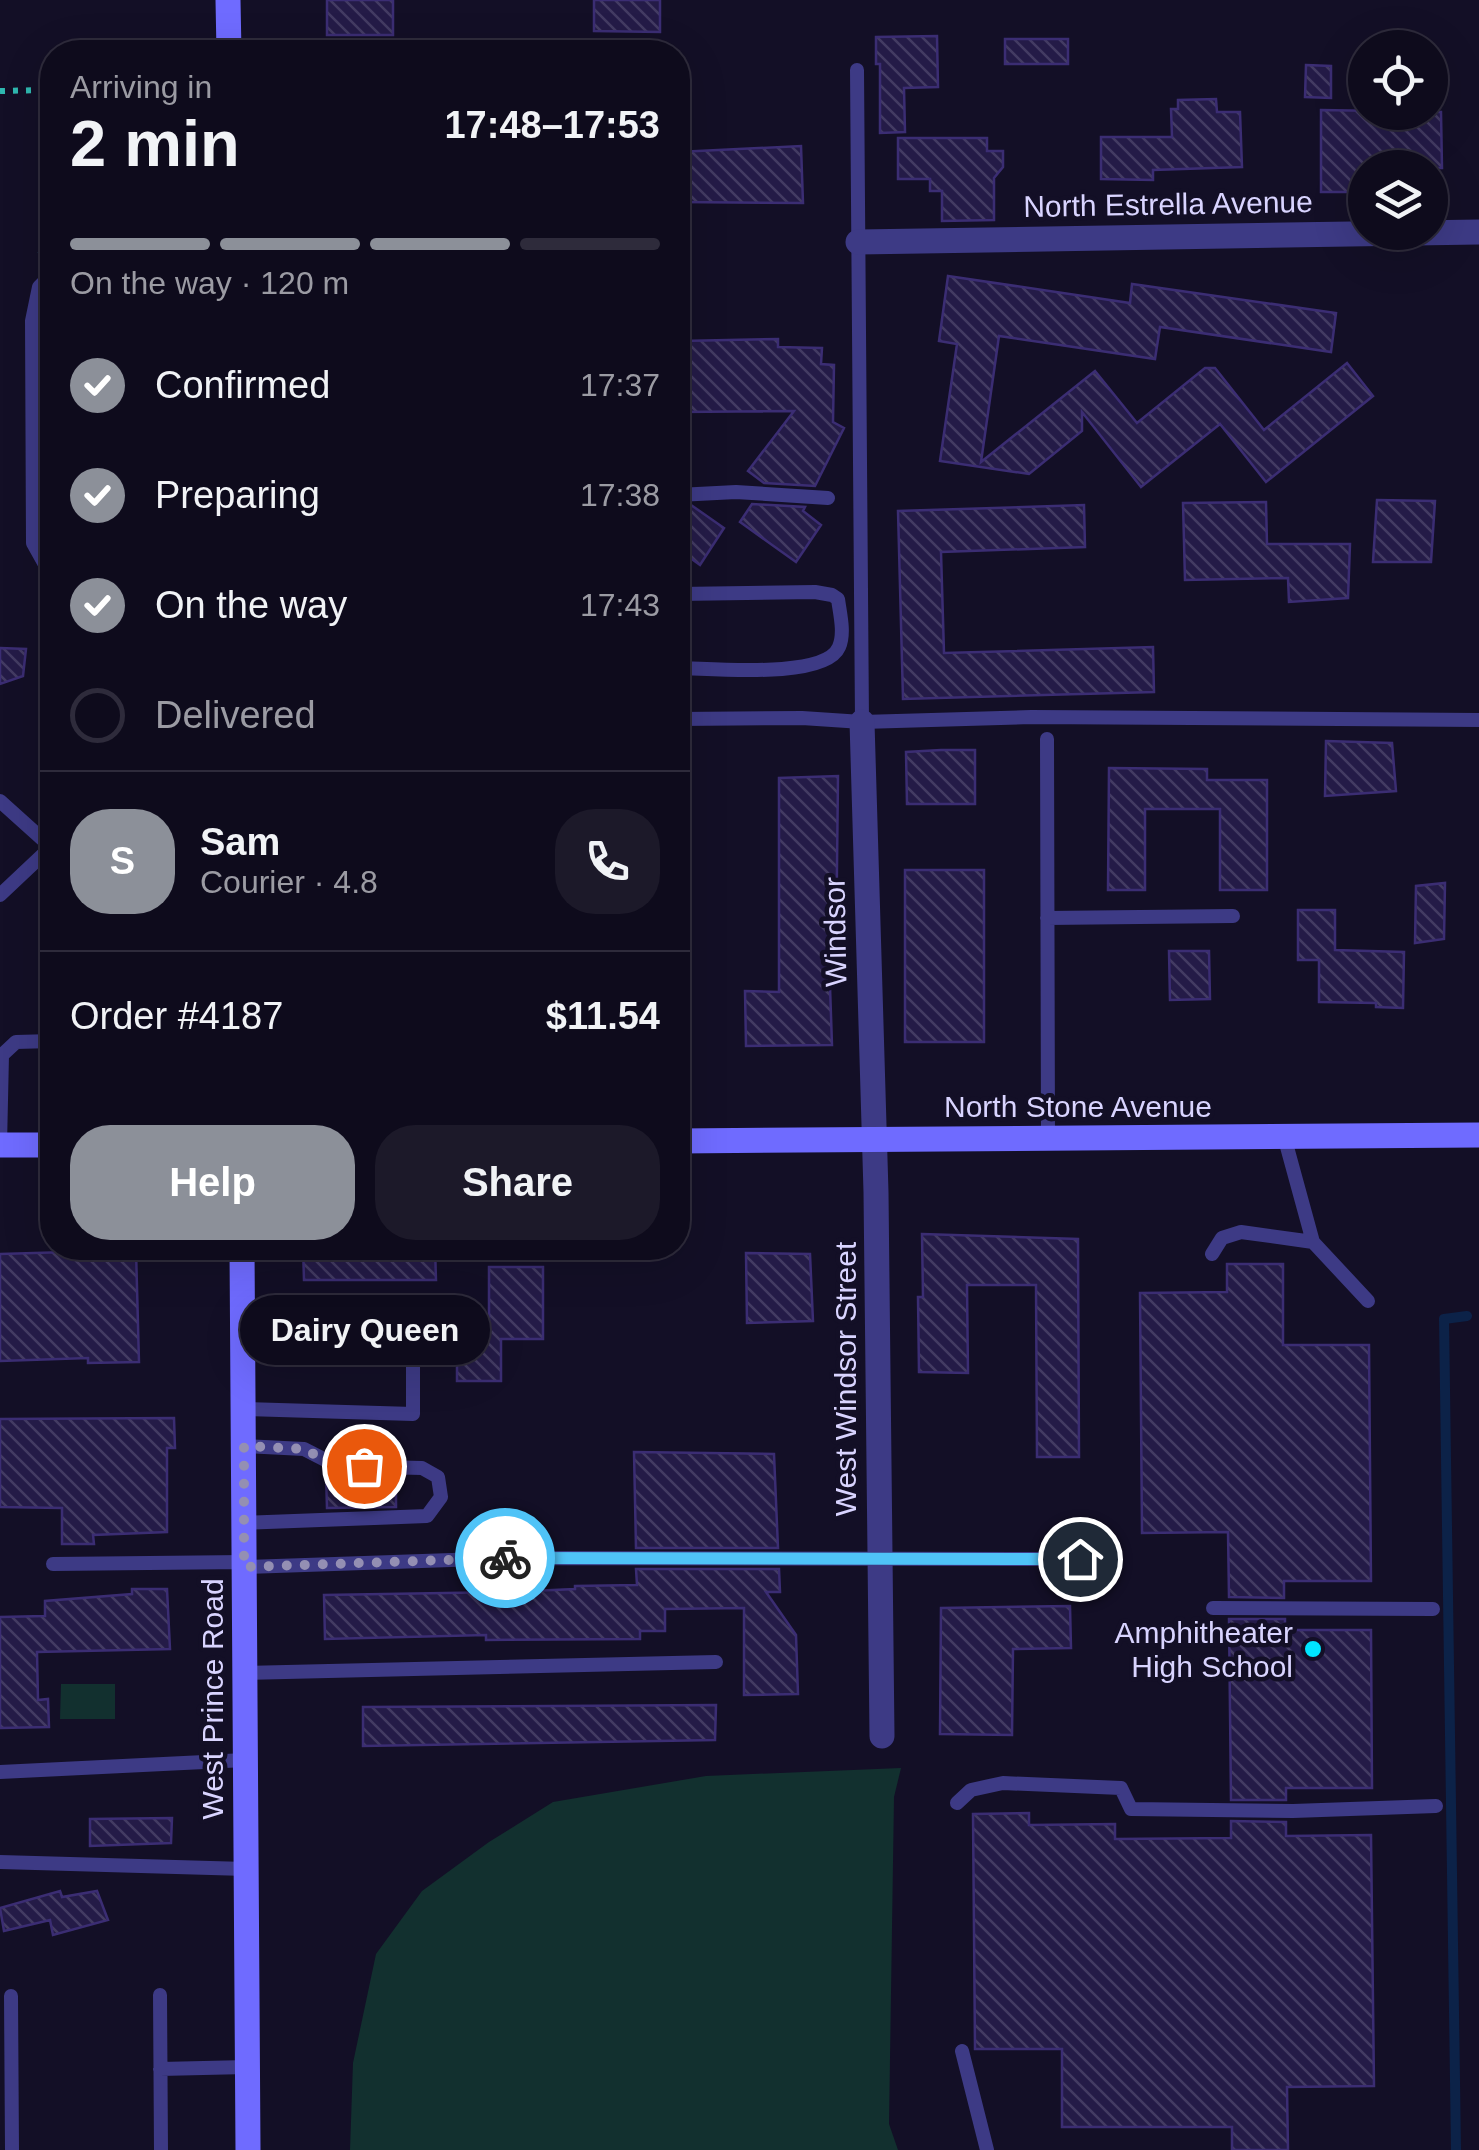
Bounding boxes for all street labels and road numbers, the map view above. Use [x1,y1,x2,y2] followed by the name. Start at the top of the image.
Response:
[1023,185,1313,223] street label: North Estrella Avenue
[818,877,852,987] street label: Windsor
[944,1090,1212,1123] street label: North Stone Avenue
[829,1241,862,1516] street label: West Windsor Street
[196,1578,229,1820] street label: West Prince Road

